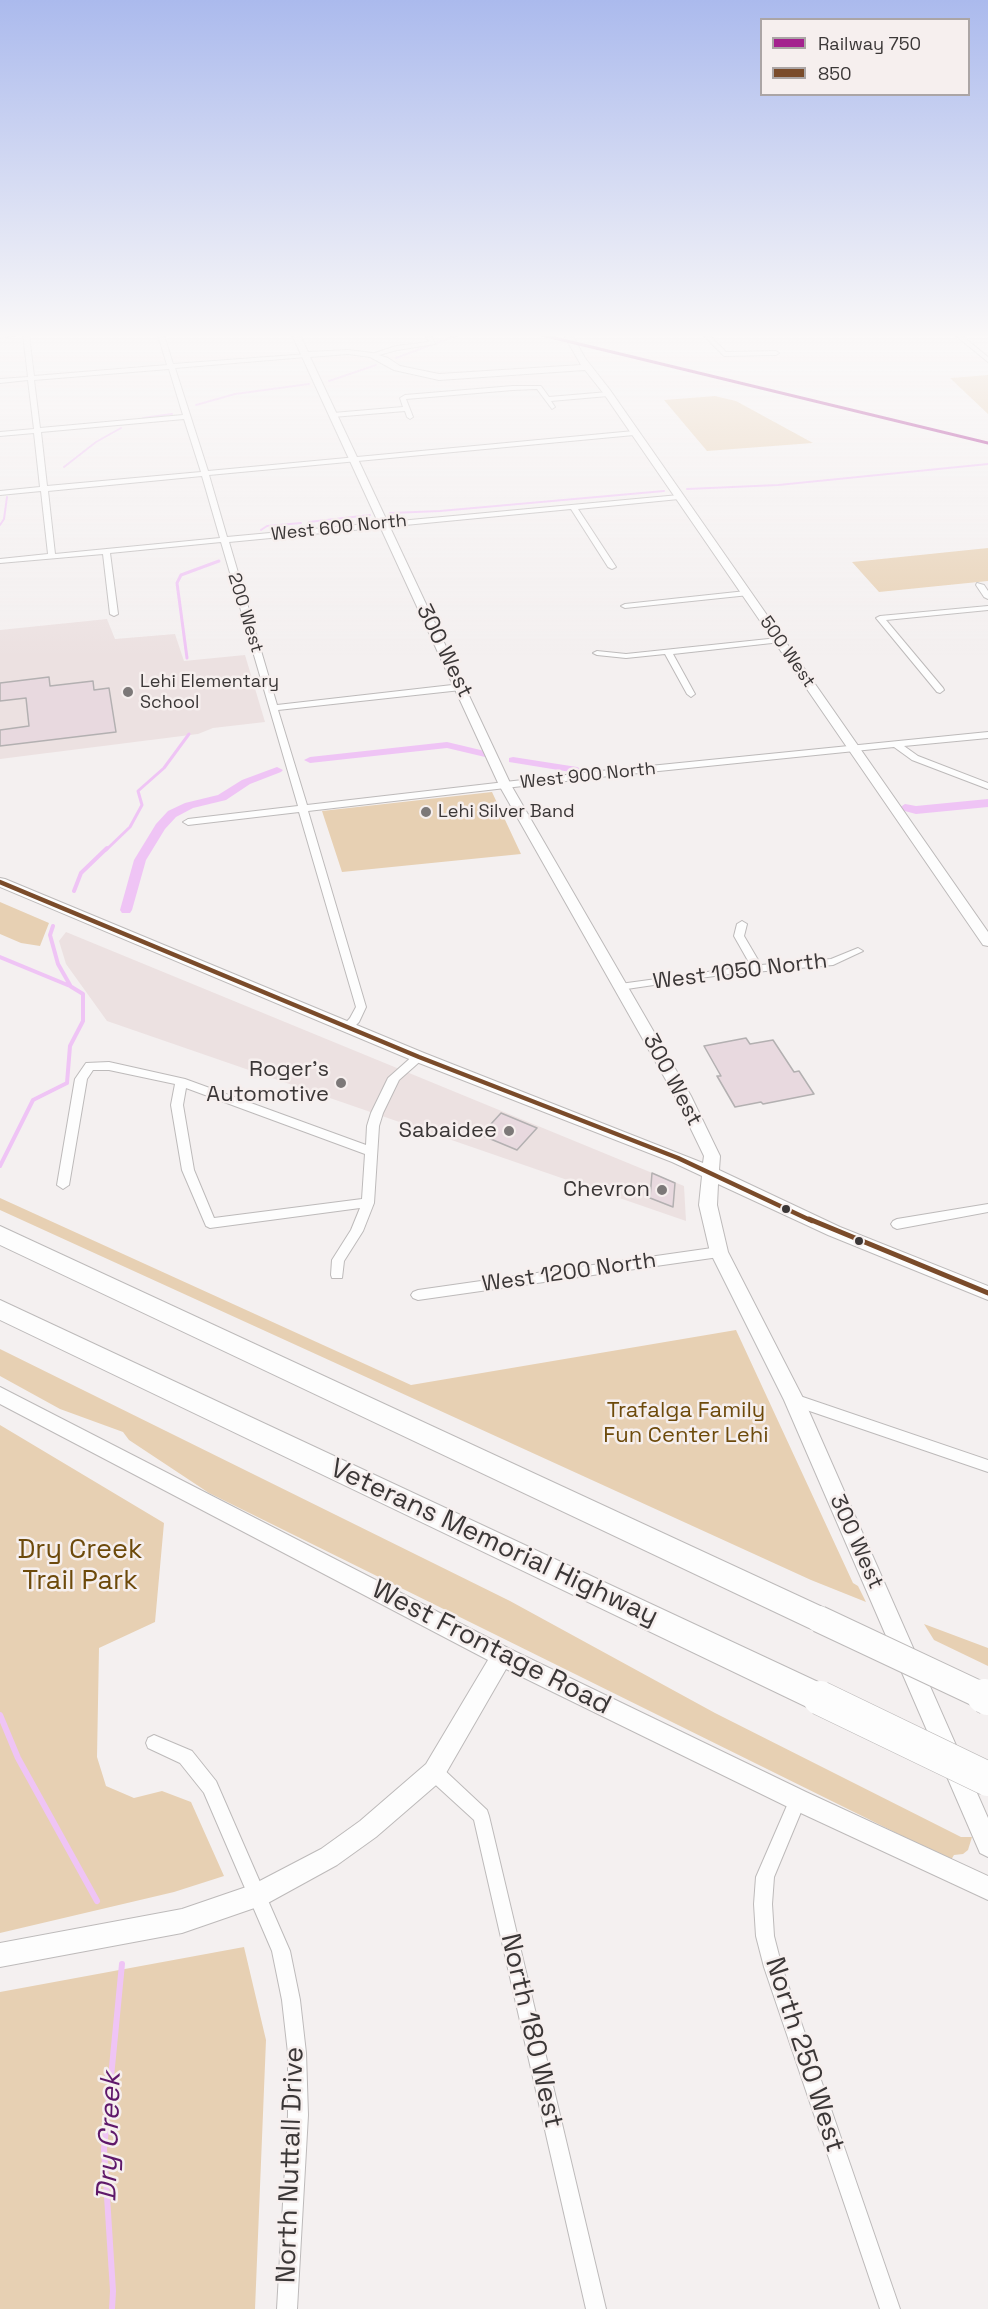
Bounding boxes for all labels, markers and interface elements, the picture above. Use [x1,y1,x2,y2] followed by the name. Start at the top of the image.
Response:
[760,18,970,96] legend
[818,32,921,55] text: Railway 750
[818,62,852,85] text: 850
[270,510,408,546] street label: West 600 North
[223,571,267,655] street label: 200 West
[410,600,478,702] street label: 300 West
[755,612,819,692] street label: 500 West
[140,671,279,714] place label: Lehi Elementary School
[121,685,135,699] marker: Lehi Elementary School
[519,758,657,794] street label: West 900 North
[438,801,575,823] place label: Lehi Silver Band
[419,805,433,819] marker: Lehi Silver Band
[651,948,829,996] street label: West 1050 North
[637,1029,707,1131] street label: 300 West
[206,1057,329,1108] place label: Roger's Automotive
[334,1076,348,1090] marker: Roger's Automotive
[398,1118,497,1144] place label: Sabaidee
[502,1124,516,1138] marker: Sabaidee
[563,1177,650,1203] place label: Chevron
[655,1183,669,1197] marker: Chevron
[780,1203,792,1215] unlabelled marker
[853,1235,865,1247] unlabelled marker
[480,1248,658,1298] street label: West 1200 North
[603,1398,769,1450] park label: Trafalga Family Fun Center Lehi
[325,1453,663,1633] street label: Veterans Memorial Highway
[823,1491,889,1593] street label: 300 West
[17,1535,143,1598] park label: Dry Creek Trail Park
[366,1574,616,1722] street label: West Frontage Road
[493,1931,569,2131] street label: North 180 West
[757,1953,851,2157] street label: North 250 West
[271,2046,311,2284] street label: North Nuttall Drive
[91,2072,129,2202] water label: Dry Creek

